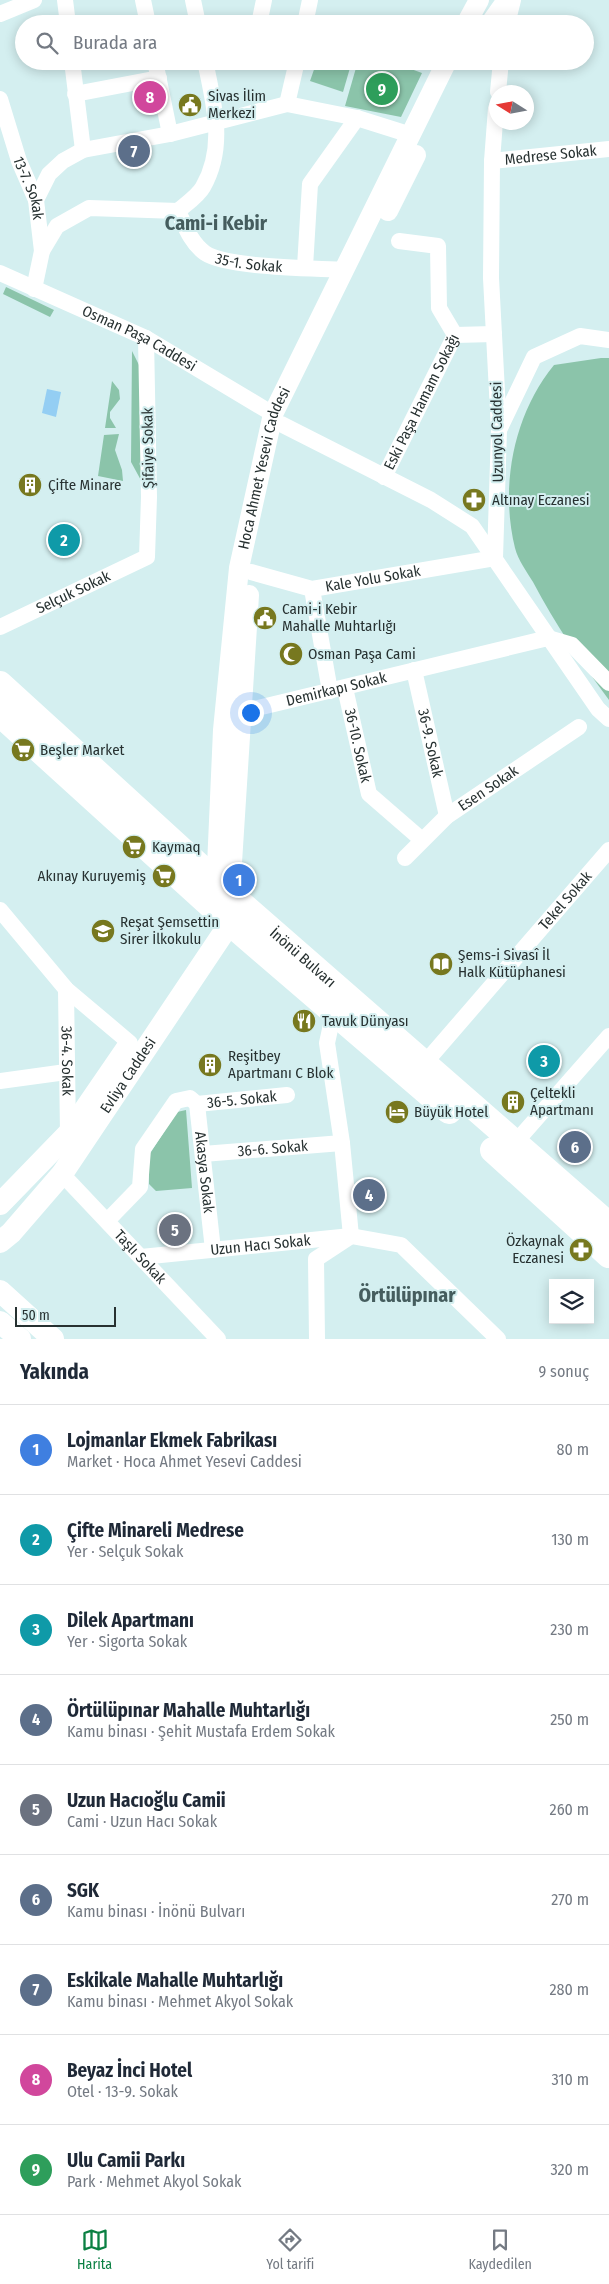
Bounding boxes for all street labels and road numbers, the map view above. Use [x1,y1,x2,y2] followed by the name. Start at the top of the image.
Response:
[504,141,597,169] street label: Medrese Sokak
[9,154,47,221] street label: 13-7. Sokak
[213,249,283,276] street label: 35-1. Sokak
[79,302,200,375] street label: Osman Paşa Caddesi
[380,331,463,473] street label: Eski Paşa Hamam Sokağı
[487,382,507,482] street label: Uzunyol Caddesi
[234,384,294,551] street label: Hoca Ahmet Yesevi Caddesi
[138,408,158,488] street label: Şifaiye Sokak
[324,562,422,596] street label: Kale Yolu Sokak
[33,567,113,617] street label: Selçuk Sokak
[284,668,388,710] street label: Demirkapı Sokak
[341,707,375,784] street label: 36-10. Sokak
[414,707,447,779] street label: 36-9. Sokak
[455,762,522,815] street label: Esen Sokak
[535,868,596,934] street label: Tekel Sokak
[266,924,339,991] street label: İnönü Bulvarı
[58,1026,76,1096] street label: 36-4. Sokak
[96,1034,160,1116] street label: Evliya Caddesi
[206,1087,277,1112] street label: 36-5. Sokak
[191,1131,218,1214] street label: Akasya Sokak
[237,1137,309,1160] street label: 36-6. Sokak
[111,1226,170,1288] street label: Taşlı Sokak
[210,1231,311,1259] street label: Uzun Hacı Sokak

